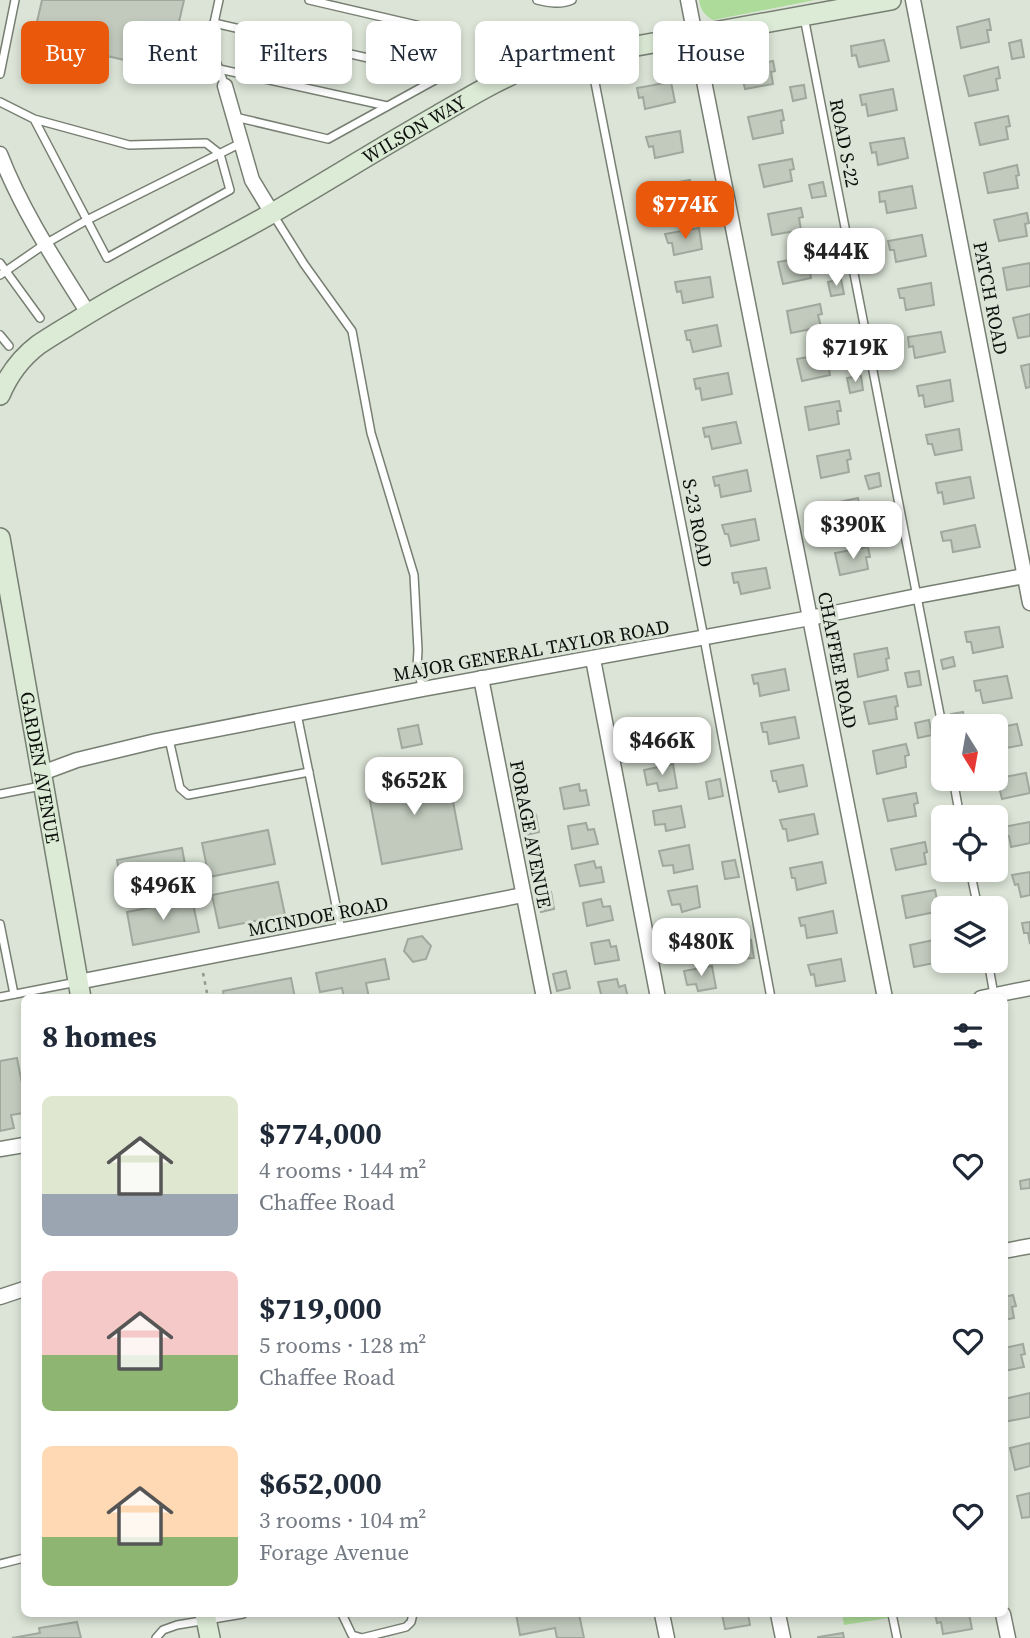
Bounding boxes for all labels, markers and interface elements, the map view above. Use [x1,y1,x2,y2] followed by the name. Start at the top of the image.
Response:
[21,21,109,84] chip: Buy
[123,21,221,84] chip: Rent
[235,21,352,84] chip: Filters
[366,21,461,84] chip: New
[475,21,639,84] chip: Apartment
[653,21,769,84] chip: House
[357,89,471,170] street label: WILSON WAY
[824,97,866,189] street label: ROAD S-22
[636,182,734,241] pin: $774K
[652,188,718,220] text: $774K
[787,229,885,288] pin: $444K
[803,235,869,267] text: $444K
[967,239,1015,357] street label: PATCH ROAD
[806,324,904,384] pin: $719K
[822,331,888,363] text: $719K
[677,477,719,569] street label: S-23 ROAD
[804,502,902,561] pin: $390K
[820,508,886,540] text: $390K
[812,589,864,731] street label: CHAFFEE ROAD
[391,613,671,687] street label: MAJOR GENERAL TAYLOR ROAD
[14,690,67,845] street label: GARDEN AVENUE
[931,714,1008,791] north arrow
[931,714,1008,973] map controls
[613,718,711,777] pin: $466K
[629,724,695,756] text: $466K
[365,758,463,817] pin: $652K
[504,758,558,910] street label: FORAGE AVENUE
[381,764,447,796] text: $652K
[931,805,1008,882] button: locate
[114,862,212,922] pin: $496K
[130,869,196,901] text: $496K
[246,890,390,942] street label: MCINDOE ROAD
[931,896,1008,973] button: layers
[652,918,750,978] pin: $480K
[668,925,734,957] text: $480K
[42,1016,157,1057] text: 8 homes
[949,1017,987,1055] icon: filters
[259,1113,382,1154] text: $774,000
[98,1124,182,1208] icon: home
[949,1147,987,1185] icon: heart
[259,1154,426,1186] text: 4 rooms · 144 m²
[259,1186,395,1218] text: Chaffee Road
[259,1288,382,1329] text: $719,000
[98,1299,182,1383] icon: home
[949,1322,987,1360] icon: heart
[259,1329,426,1361] text: 5 rooms · 128 m²
[259,1361,395,1393] text: Chaffee Road
[259,1463,382,1504] text: $652,000
[98,1474,182,1558] icon: home
[949,1497,987,1535] icon: heart
[259,1504,426,1536] text: 3 rooms · 104 m²
[259,1536,409,1568] text: Forage Avenue

